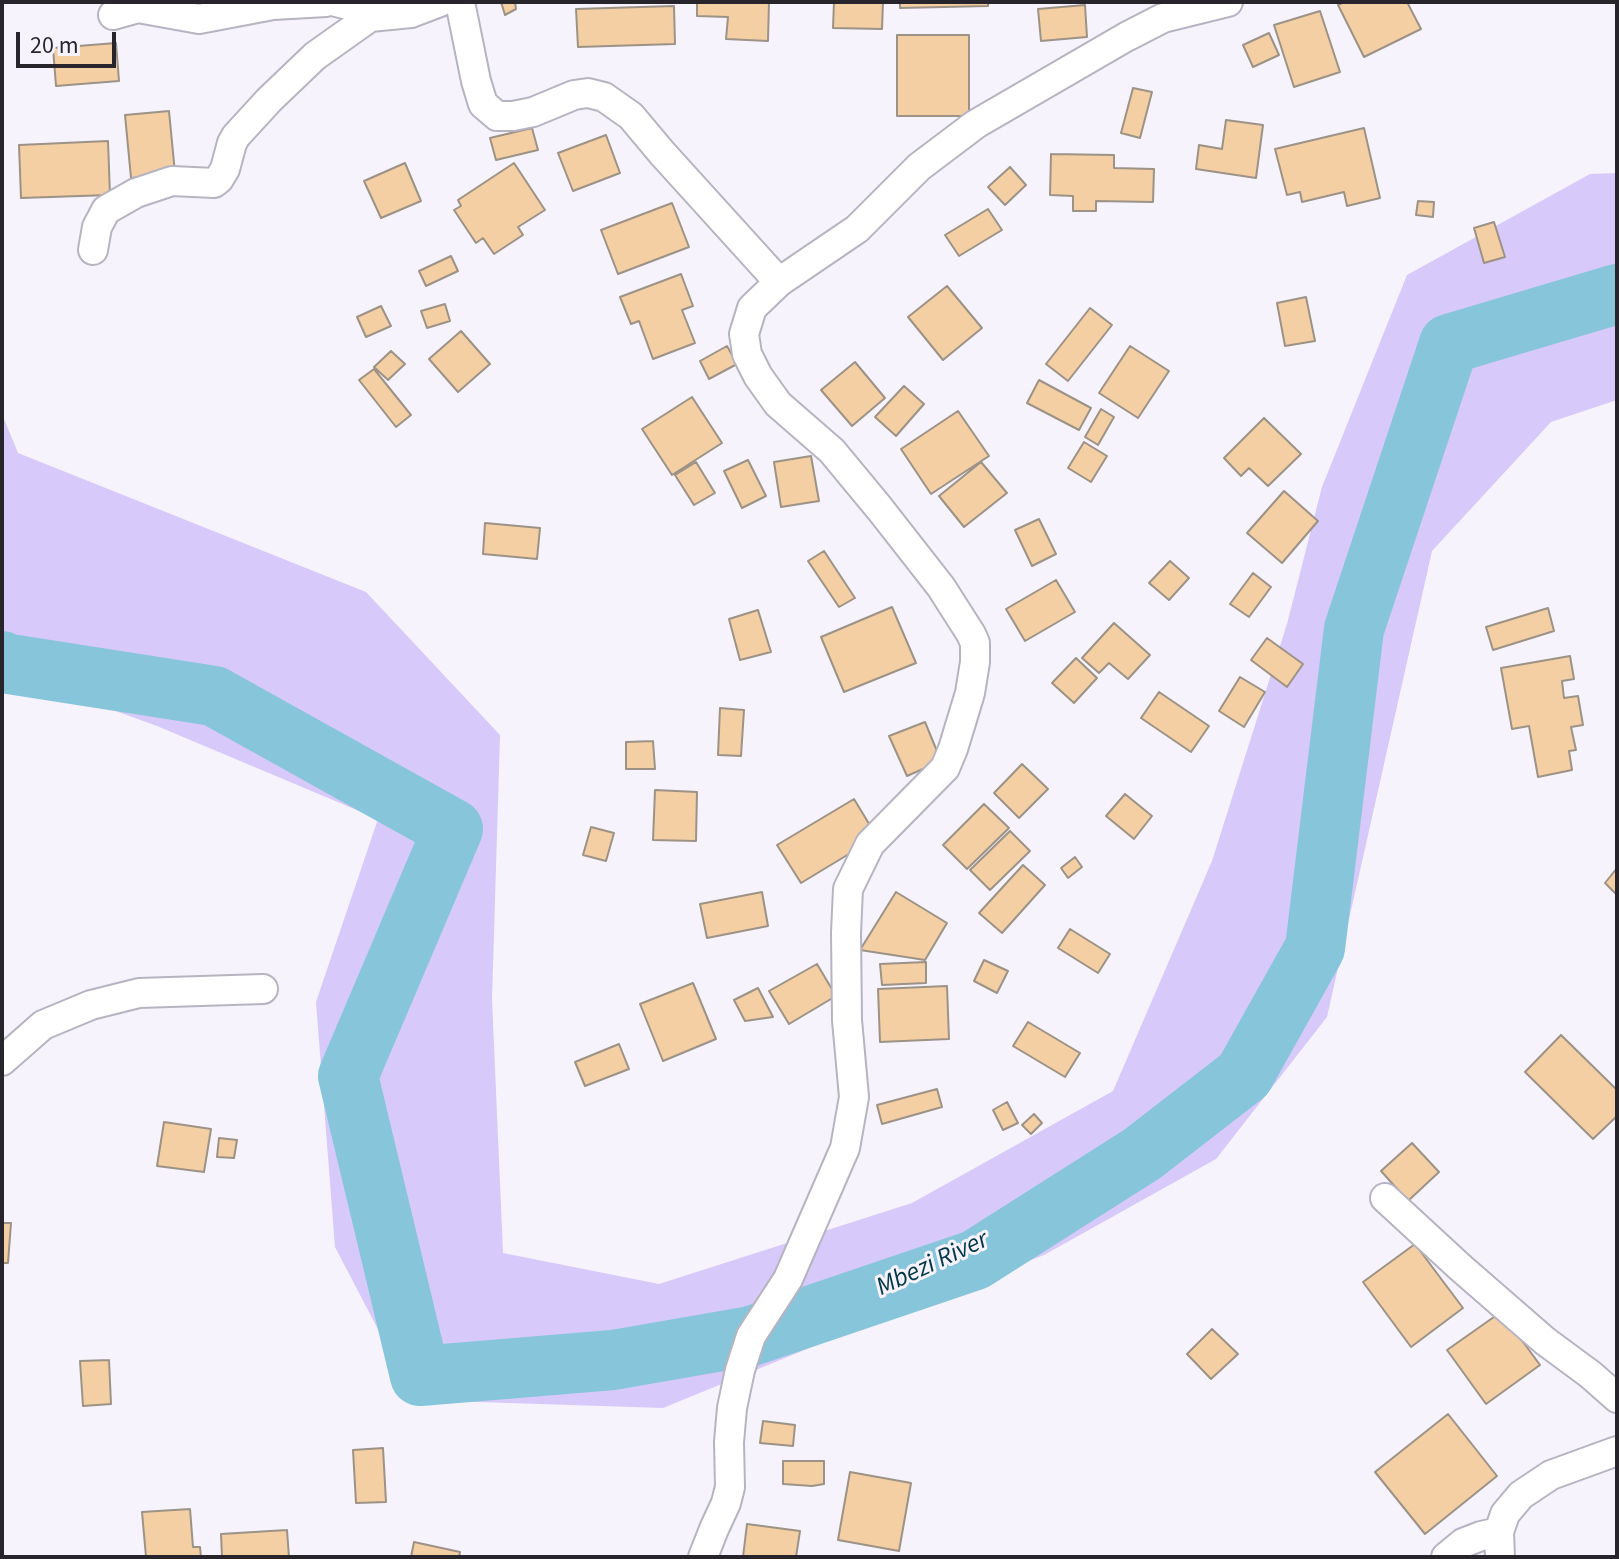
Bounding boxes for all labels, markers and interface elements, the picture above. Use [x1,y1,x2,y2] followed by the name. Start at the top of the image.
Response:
[20,16,120,66] scale bar
[30,28,79,63] text: 20 m
[872,1225,994,1305] water label: Mbezi River

